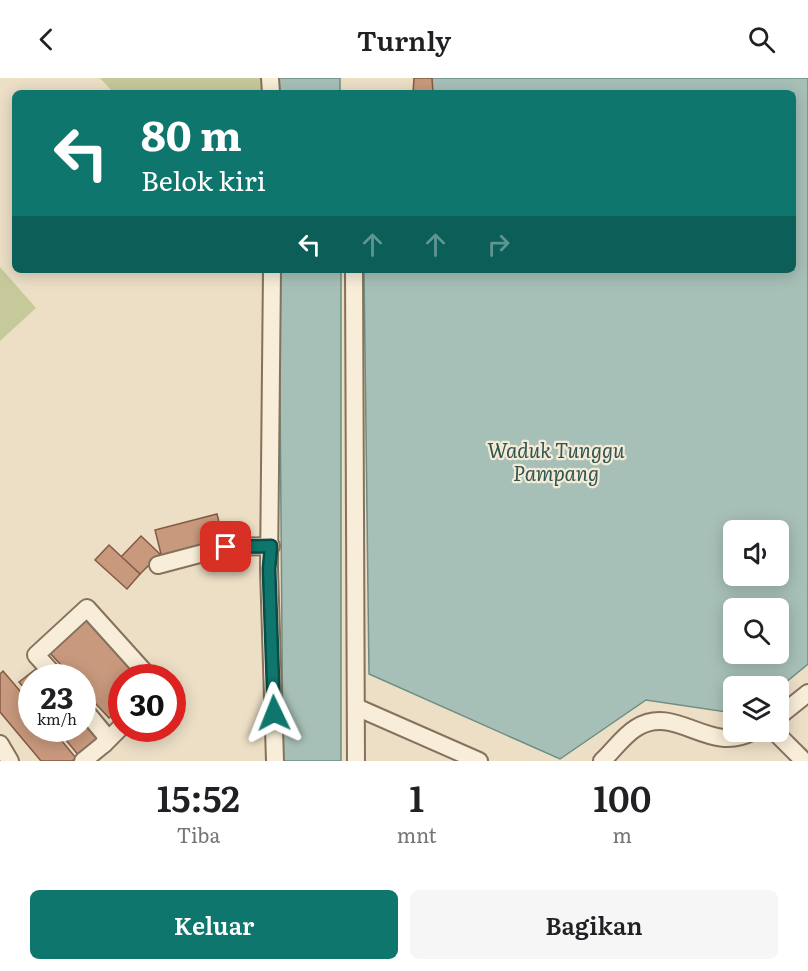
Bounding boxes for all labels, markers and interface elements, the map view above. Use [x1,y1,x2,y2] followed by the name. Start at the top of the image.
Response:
[357,19,451,59] text: Turnly
[30,23,63,56] icon: back
[745,23,778,56] icon: search
[141,102,242,164] text: 80 m
[42,114,120,192] icon: left
[141,159,266,199] text: Belok kiri
[293,228,326,261] icon: left
[356,228,389,261] icon: ahead
[419,228,452,261] icon: ahead
[482,228,515,261] icon: right
[487,434,625,487] water label: Waduk Tunggu Pampang
[723,520,789,742] map controls
[723,520,789,586] button: sound
[200,521,251,572] pin
[209,530,242,563] icon: arrive
[723,598,789,664] button: search
[108,664,186,742] speed limit sign: 30
[41,674,73,718] text: 23
[723,676,789,742] button: layers
[242,681,306,745] position arrow
[37,707,77,730] text: km/h
[157,770,240,823] text: 15:52
[409,770,424,823] text: 1
[593,770,651,823] text: 100
[176,819,220,849] text: Tiba
[397,819,437,849] text: mnt
[613,819,632,849] text: m
[30,890,398,959] button: Keluar
[410,890,778,959] button: Bagikan

